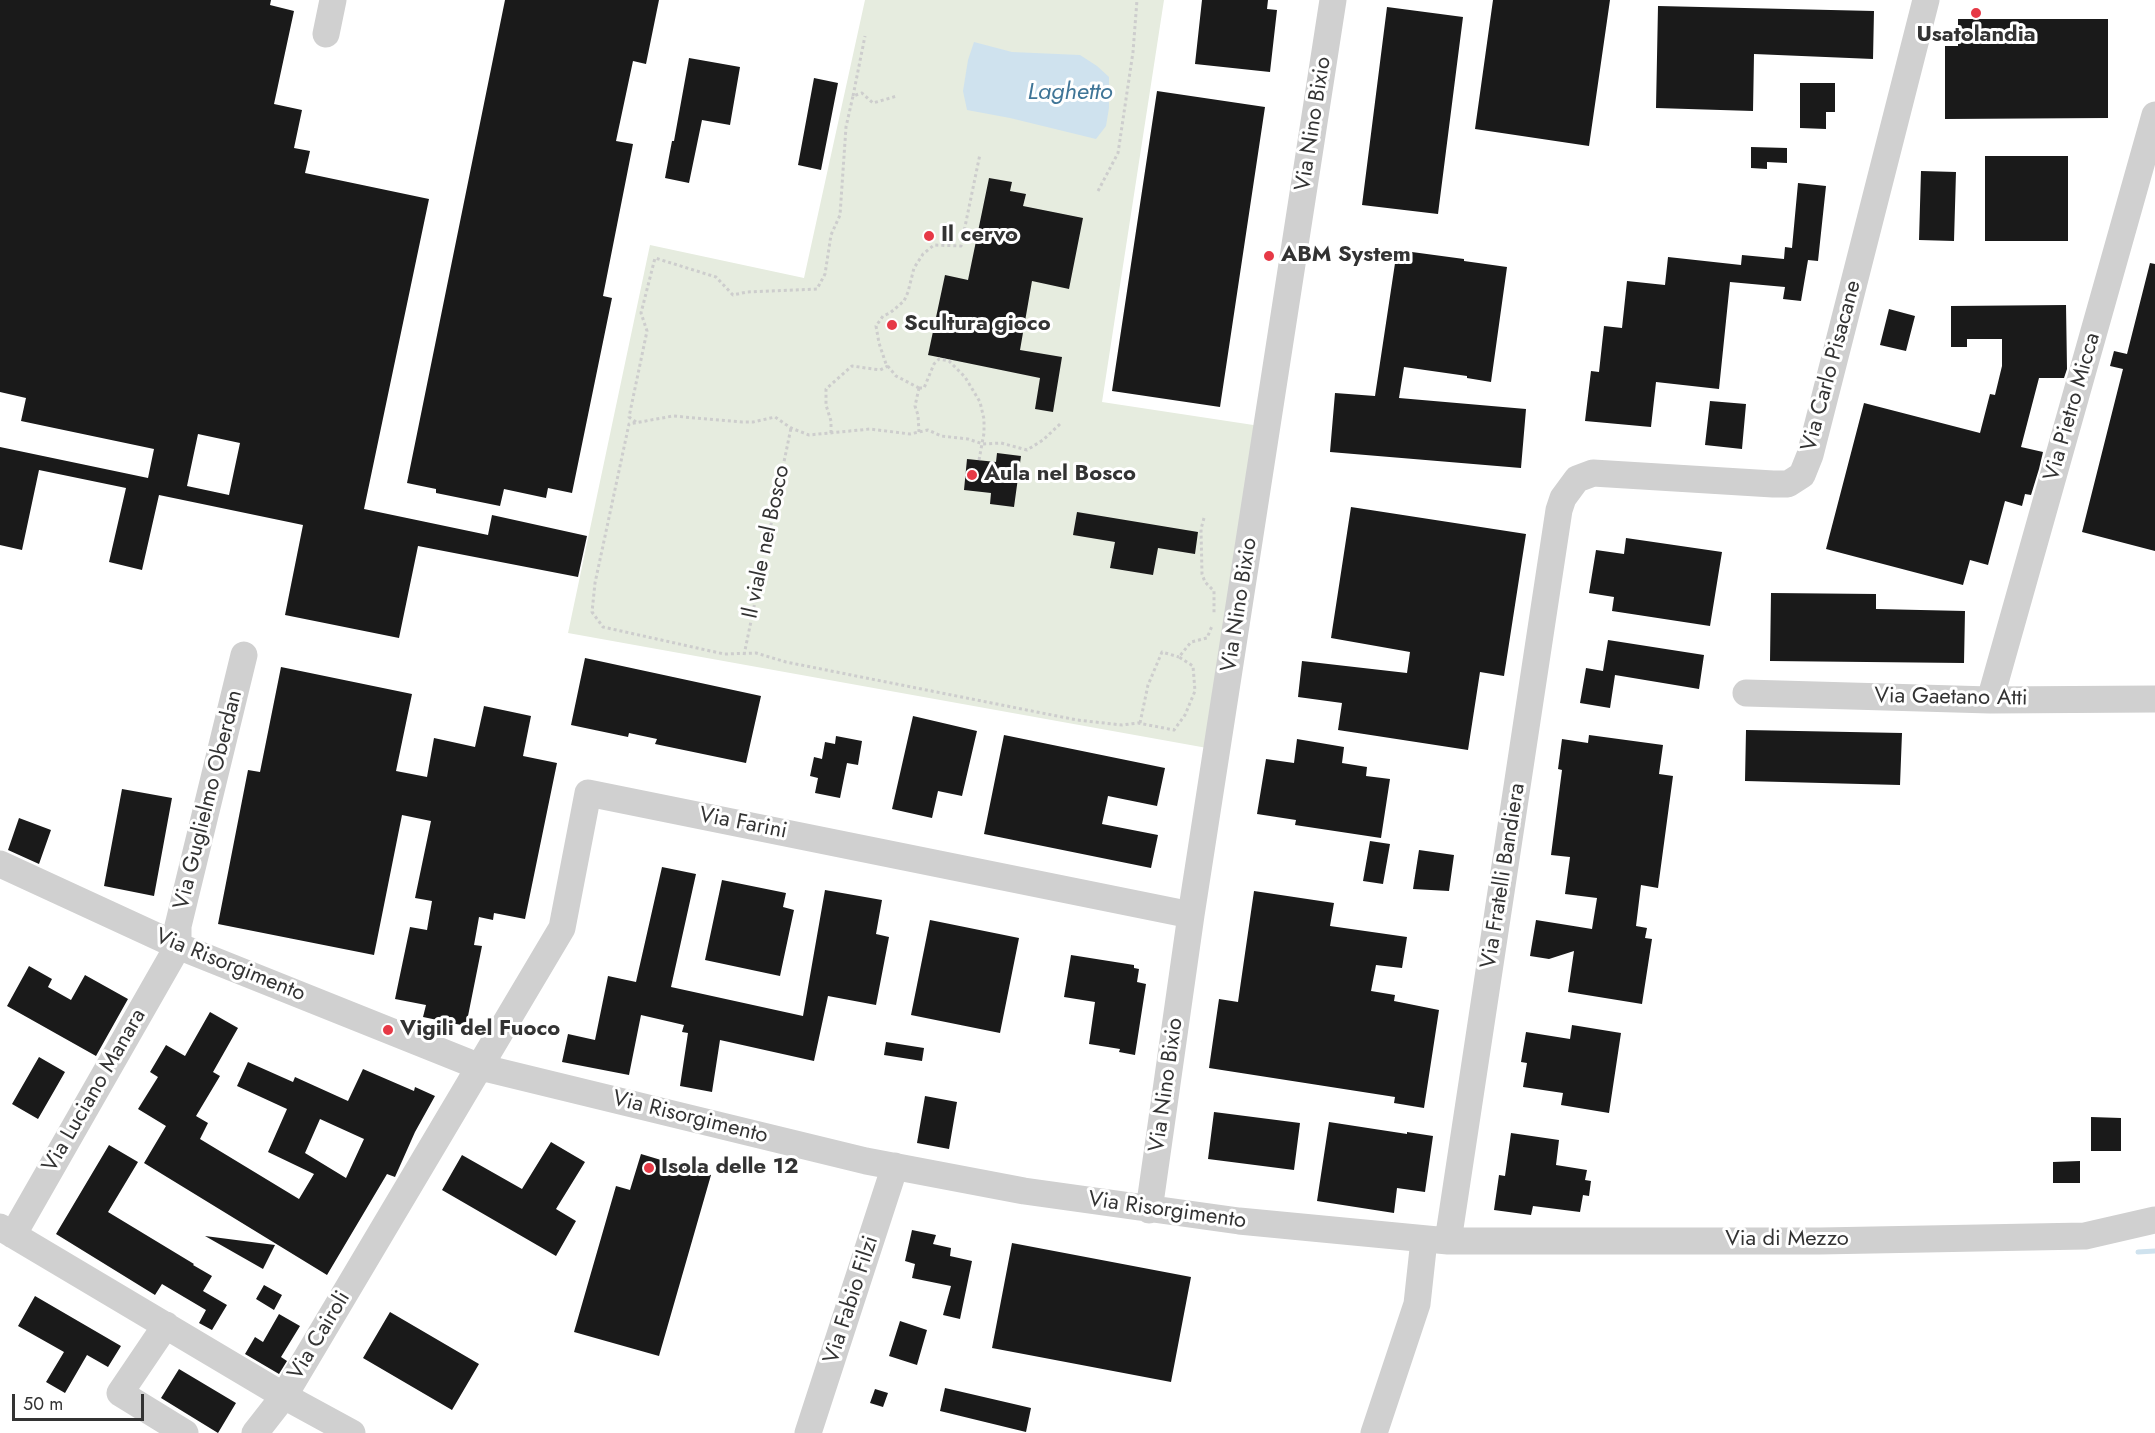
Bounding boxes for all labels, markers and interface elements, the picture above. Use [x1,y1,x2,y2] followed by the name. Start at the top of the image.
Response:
[1969,6,1983,20] marker: Usatolandia
[1916,23,2036,49] place label: Usatolandia
[1290,55,1338,193] street label: Via Nino Bixio
[1027,79,1113,107] water label: Laghetto
[941,223,1018,249] place label: Il cervo
[922,229,936,243] marker: Il cervo
[1281,243,1411,269] place label: ABM System
[1262,249,1276,263] marker: ABM System
[1797,278,1867,454] street label: Via Carlo Pisacane
[904,312,1051,338] place label: Scultura gioco
[885,318,899,332] marker: Scultura gioco
[2039,330,2107,484] street label: Via Pietro Micca
[984,462,1136,488] place label: Aula nel Bosco
[738,463,796,621] street label: Il viale nel Bosco
[965,468,979,482] marker: Aula nel Bosco
[1216,536,1264,674] street label: Via Nino Bixio
[1874,683,2028,713] street label: Via Gaetano Atti
[169,688,249,912] street label: Via Guglielmo Oberdan
[1476,781,1532,971] street label: Via Fratelli Bandiera
[697,803,789,845] street label: Via Farini
[151,924,309,1008] street label: Via Risorgimento
[38,1005,152,1177] street label: Via Luciano Manara
[1145,1016,1189,1154] street label: Via Nino Bixio
[400,1017,560,1043] place label: Vigili del Fuoco
[381,1023,395,1037] marker: Vigili del Fuoco
[610,1086,770,1150] street label: Via Risorgimento
[661,1155,798,1181] place label: Isola delle 12
[642,1161,656,1175] marker: Isola delle 12
[1086,1187,1248,1235] street label: Via Risorgimento
[1725,1227,1849,1253] street label: Via di Mezzo
[819,1233,885,1367] street label: Via Fabio Filzi
[283,1287,357,1385] street label: Via Cairoli
[15,1382,147,1420] scale bar
[23,1391,63,1417] text: 50 m

